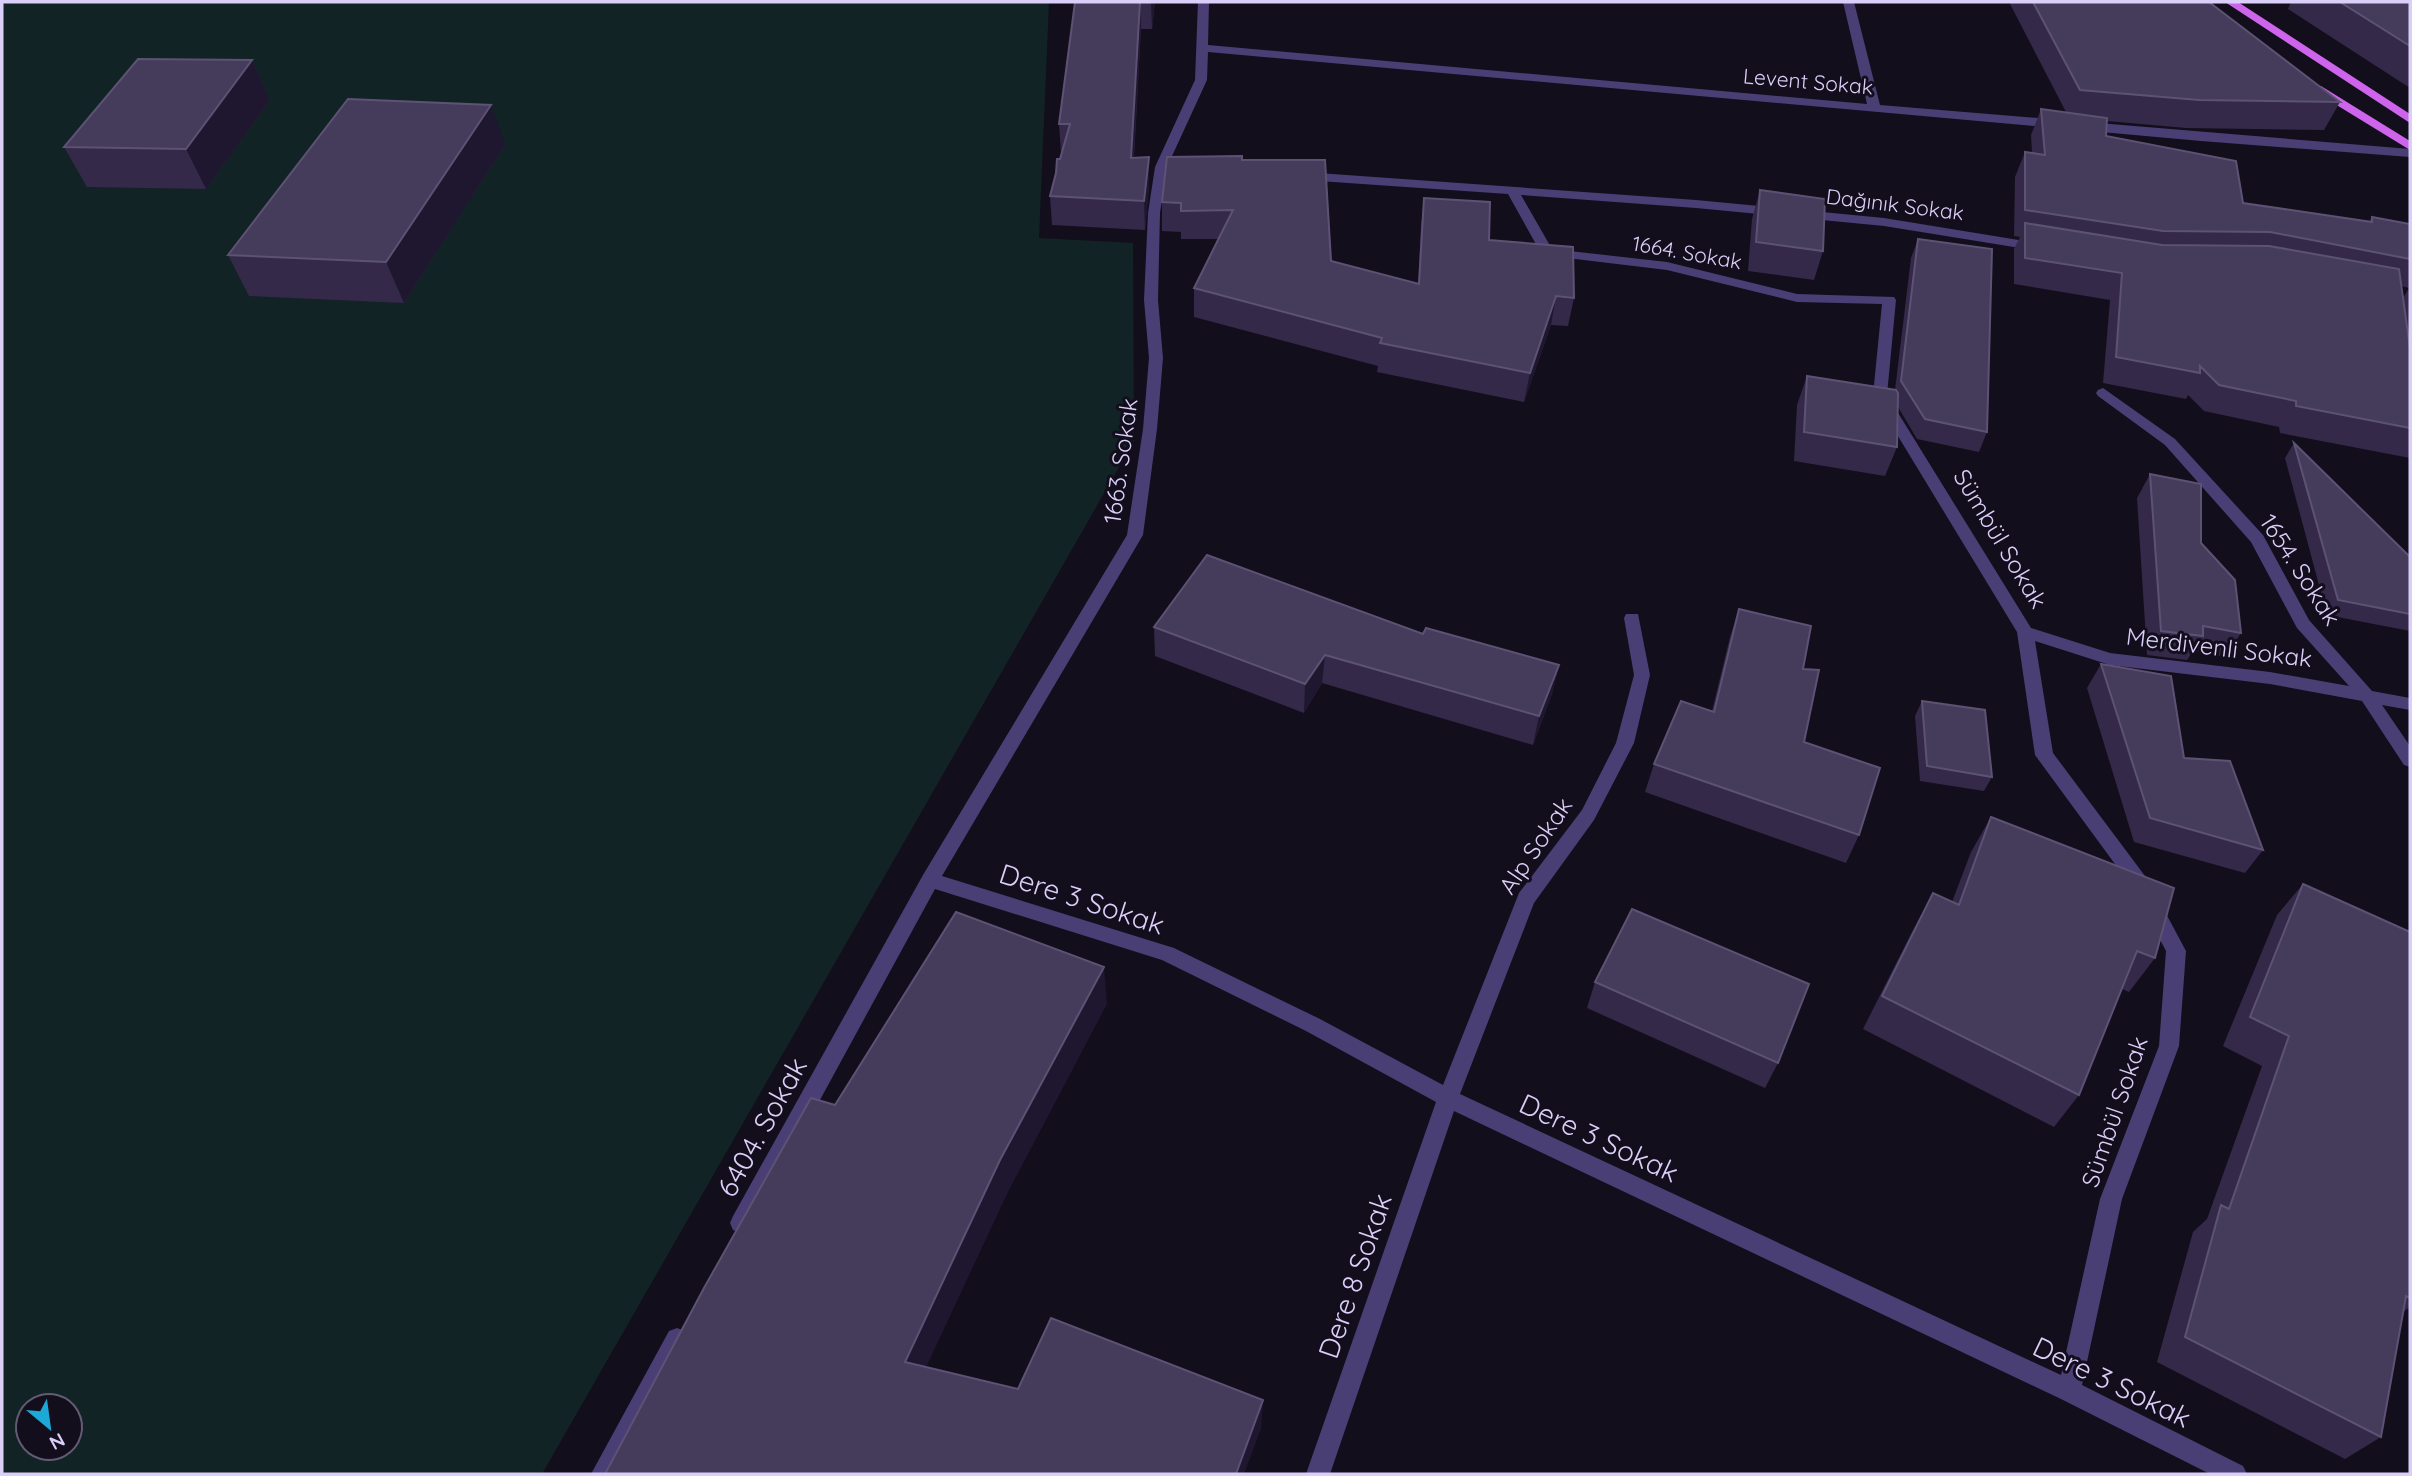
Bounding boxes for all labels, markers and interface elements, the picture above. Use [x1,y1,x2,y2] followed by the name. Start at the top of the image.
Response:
[1742,62,1874,100] street label: Levent Sokak
[1825,183,1966,225] street label: Dağınık Sokak
[1630,230,1744,274] street label: 1664. Sokak
[1096,396,1144,525] street label: 1663. Sokak
[1947,463,2054,614] street label: Sümbül Sokak
[2254,508,2348,631] street label: 1654. Sokak
[2124,621,2314,673] street label: Merdivenli Sokak
[1492,791,1578,900] street label: Alp Sokak
[995,855,1169,942] street label: Dere 3 Sokak
[2074,1032,2154,1191] street label: Sümbül Sokak
[709,1051,814,1203] street label: 6404. Sokak
[1514,1085,1684,1190] street label: Dere 3 Sokak
[1310,1189,1399,1363] street label: Dere 8 Sokak
[2027,1328,2197,1435] street label: Dere 3 Sokak
[14,1392,84,1462] north arrow
[45,1428,69,1456] text: N

